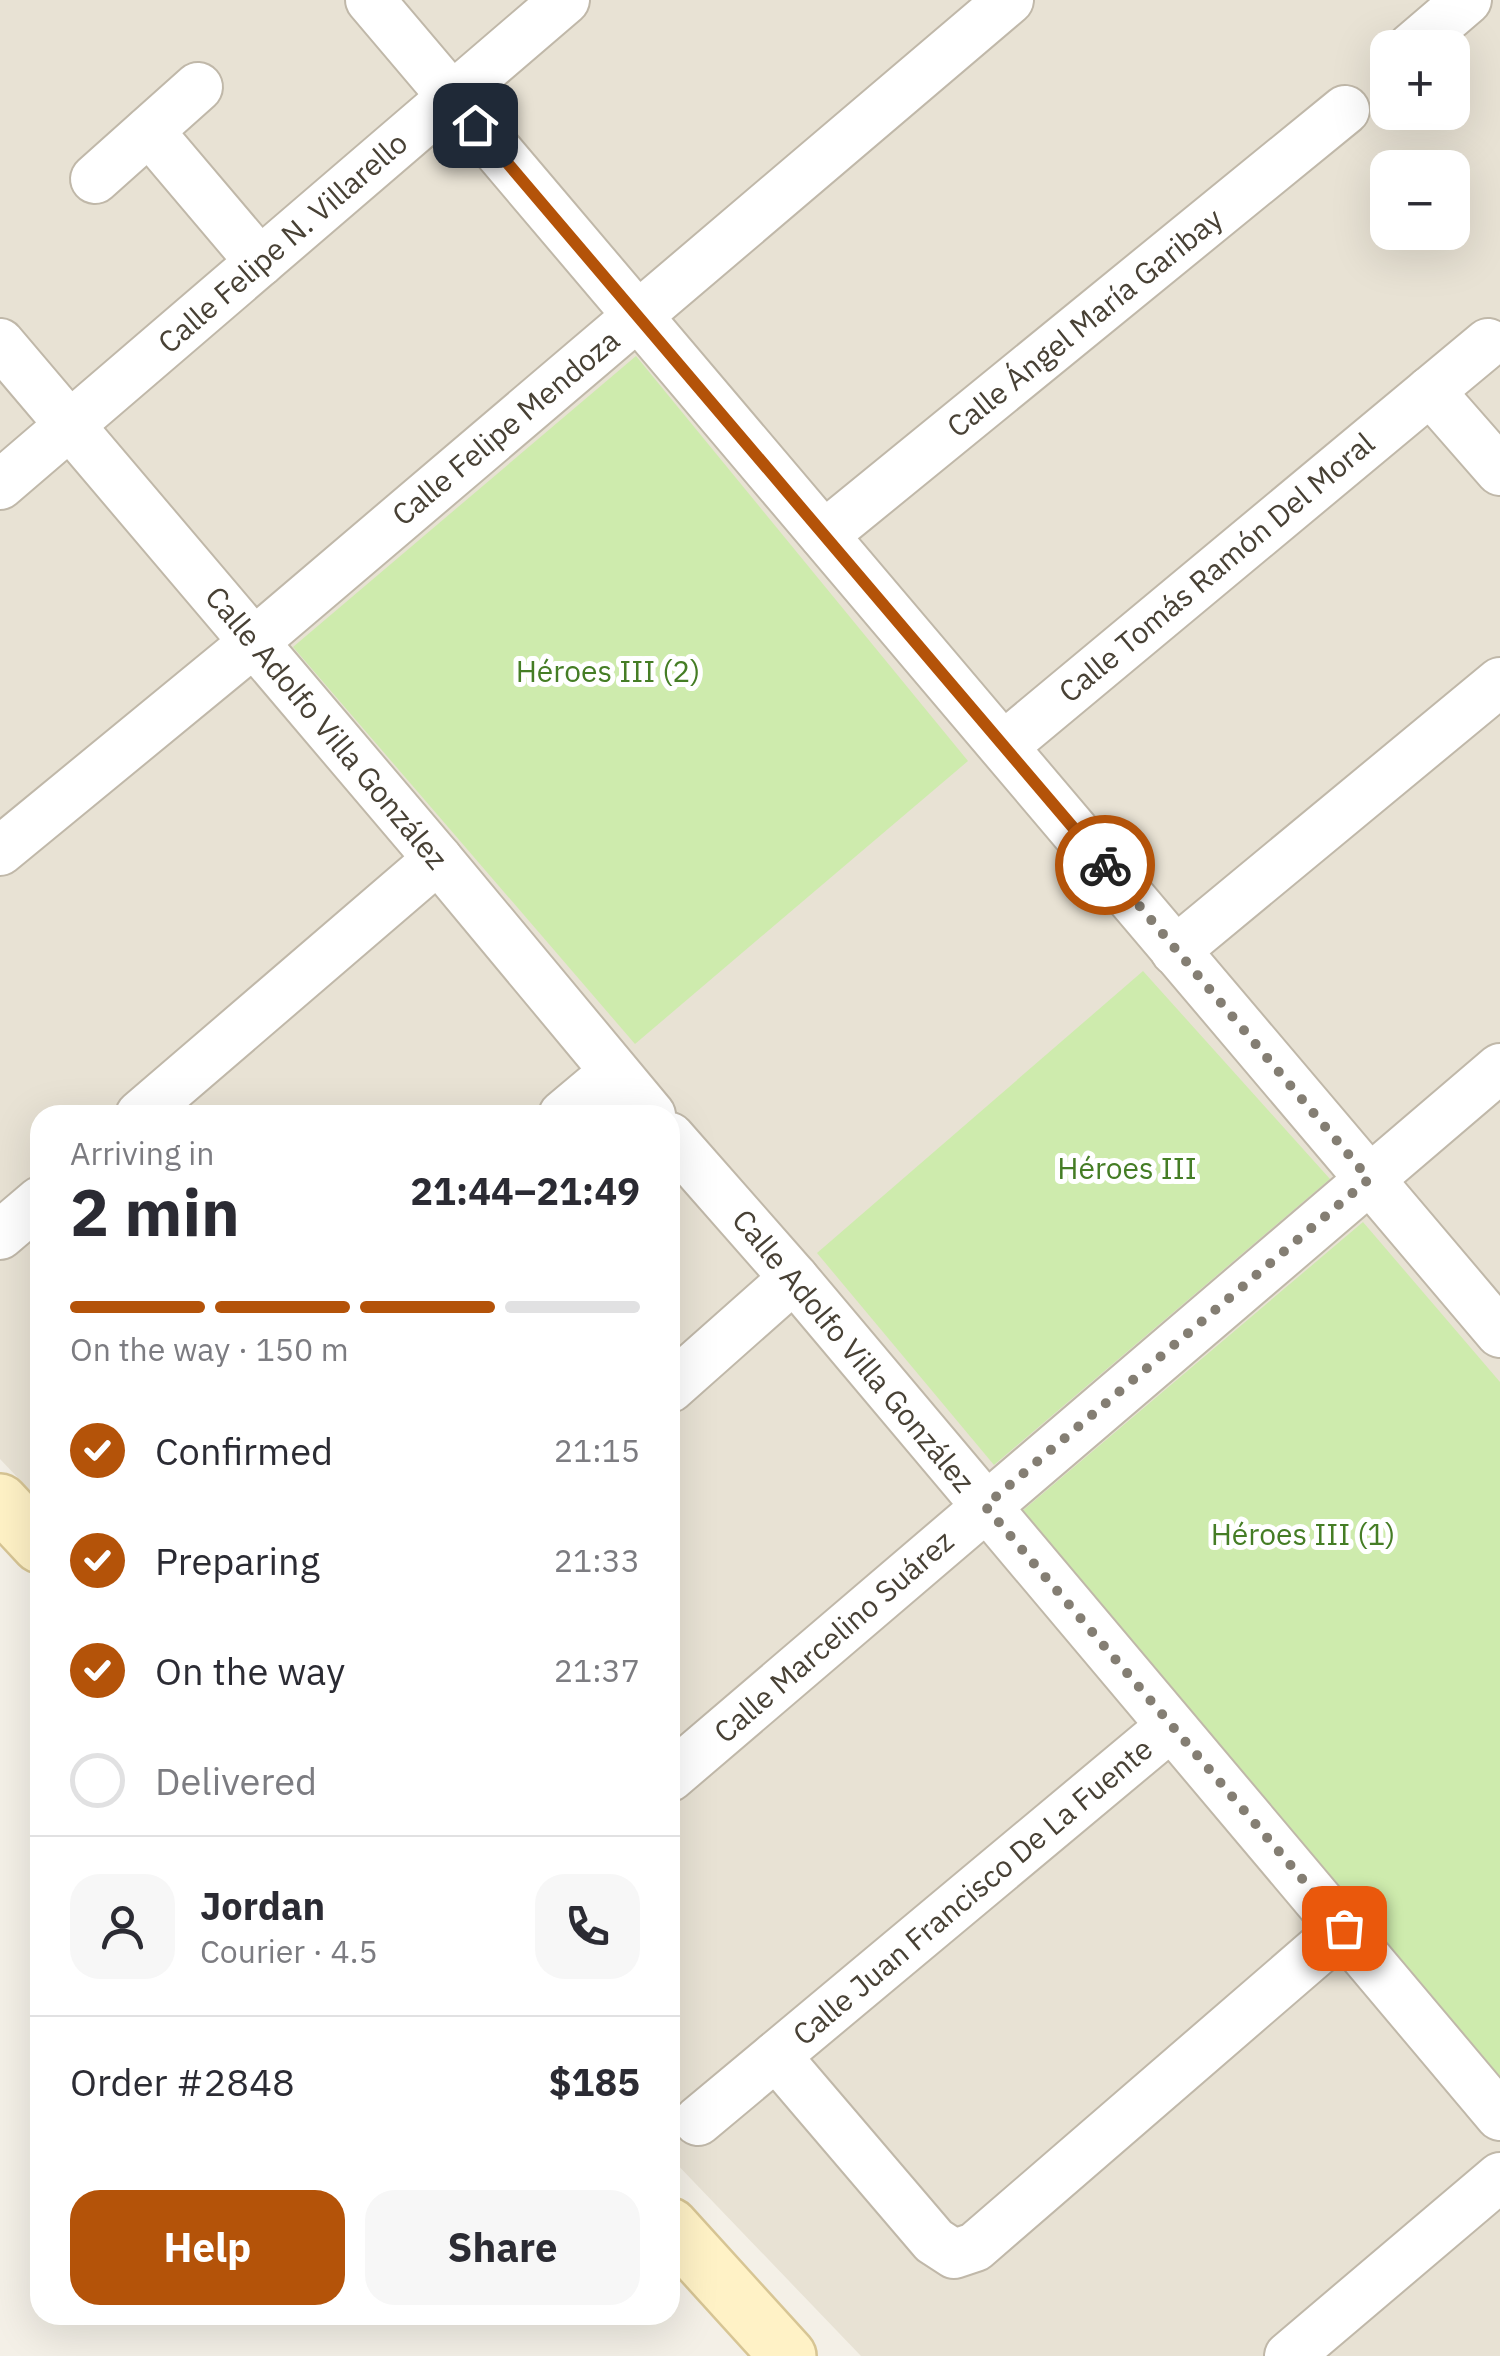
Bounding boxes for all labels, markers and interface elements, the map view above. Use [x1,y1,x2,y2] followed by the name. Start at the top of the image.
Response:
[1370,30,1470,250] map controls
[1370,30,1470,130] button: +
[433,83,518,168] pin
[448,98,503,153] icon: home
[149,123,415,361] street label: Calle Felipe N. Villarello
[1370,150,1470,250] button: −
[938,199,1230,445] street label: Calle Ángel María Garibay
[383,320,627,533] street label: Calle Felipe Mendoza
[1050,423,1382,710] street label: Calle Tomás Ramón Del Moral
[197,578,457,877] street label: Calle Adolfo Villa González
[516,651,700,690] park label: Héroes III (2)
[1055,815,1155,915] courier
[1078,838,1133,893] icon: bike
[70,1132,215,1174] text: Arriving in
[1057,1148,1197,1187] park label: Héroes III
[410,1166,640,1215] text: 21:44–21:49
[70,1169,240,1254] text: 2 min
[724,1201,984,1500] street label: Calle Adolfo Villa González
[70,1328,349,1370] text: On the way · 150 m
[70,1423,125,1478] icon: check
[155,1426,333,1475] text: Confirmed
[554,1429,640,1471] text: 21:15
[1211,1514,1395,1553] park label: Héroes III (1)
[705,1521,961,1751] street label: Calle Marcelino Suárez
[70,1533,125,1588] icon: check
[155,1536,320,1585] text: Preparing
[554,1539,640,1581] text: 21:33
[70,1643,125,1698] icon: check
[155,1646,345,1695] text: On the way
[554,1649,640,1691] text: 21:37
[784,1729,1160,2053] street label: Calle Juan Francisco De La Fuente
[155,1756,317,1805] text: Delivered
[70,1874,175,1979] button: person
[535,1874,640,1979] button: phone
[200,1881,325,1930] text: Jordan
[1302,1886,1387,1971] pin
[1317,1901,1372,1956] icon: bag
[200,1930,378,1972] text: Courier · 4.5
[70,2057,295,2106] text: Order #2848
[549,2057,640,2106] text: $185
[70,2190,345,2305] button: Help
[365,2190,640,2305] button: Share

